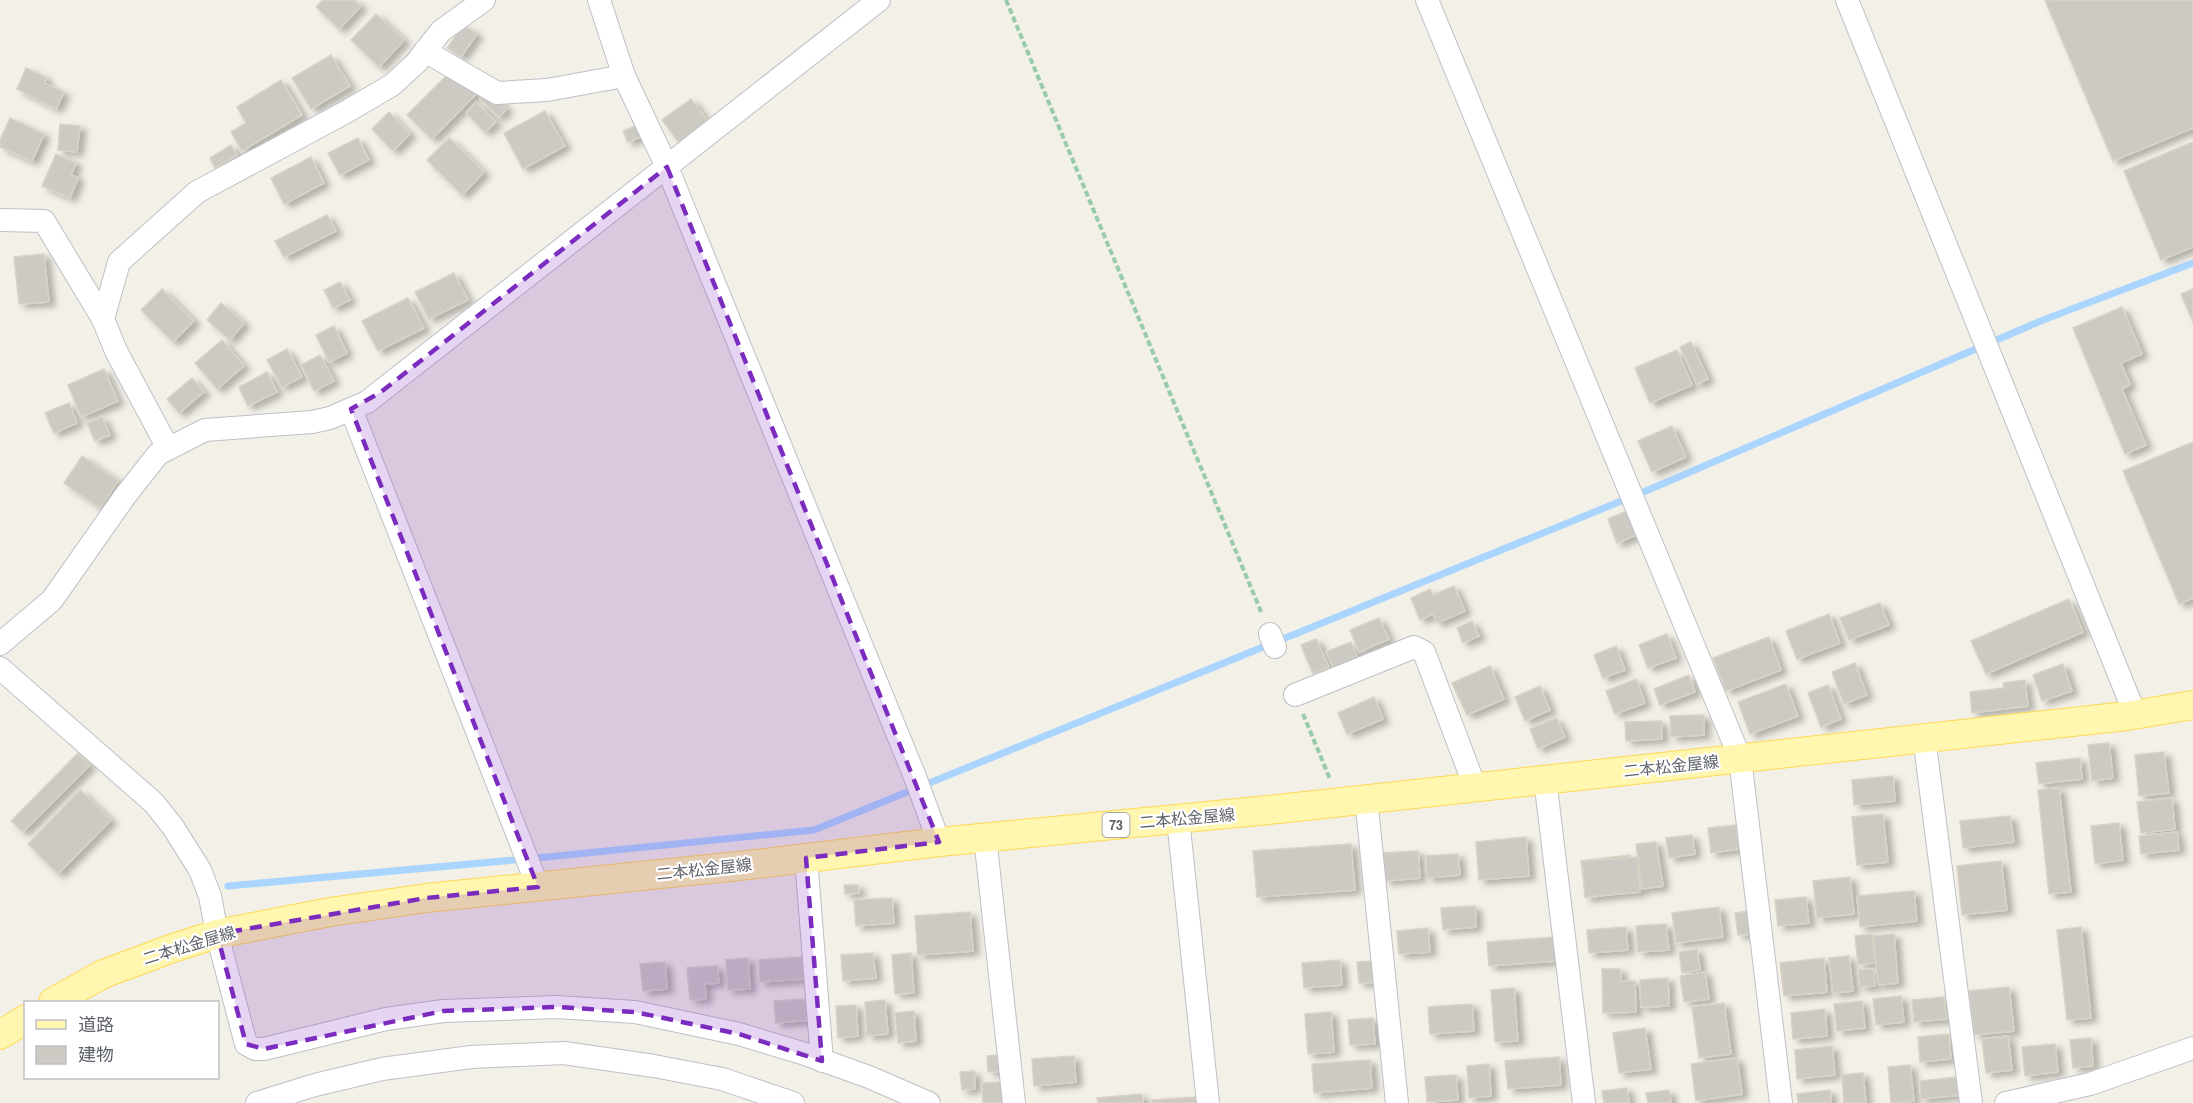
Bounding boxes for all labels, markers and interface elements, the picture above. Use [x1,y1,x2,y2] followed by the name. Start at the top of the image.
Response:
[1622,750,1720,782] street label: 二本松金屋線
[1138,803,1236,833] street label: 二本松金屋線
[1102,813,1130,837] road number: 73
[655,853,753,885] street label: 二本松金屋線
[140,920,238,970] street label: 二本松金屋線
[24,1001,219,1079] legend
[78,1012,114,1037] text: 道路
[78,1042,114,1067] text: 建物

